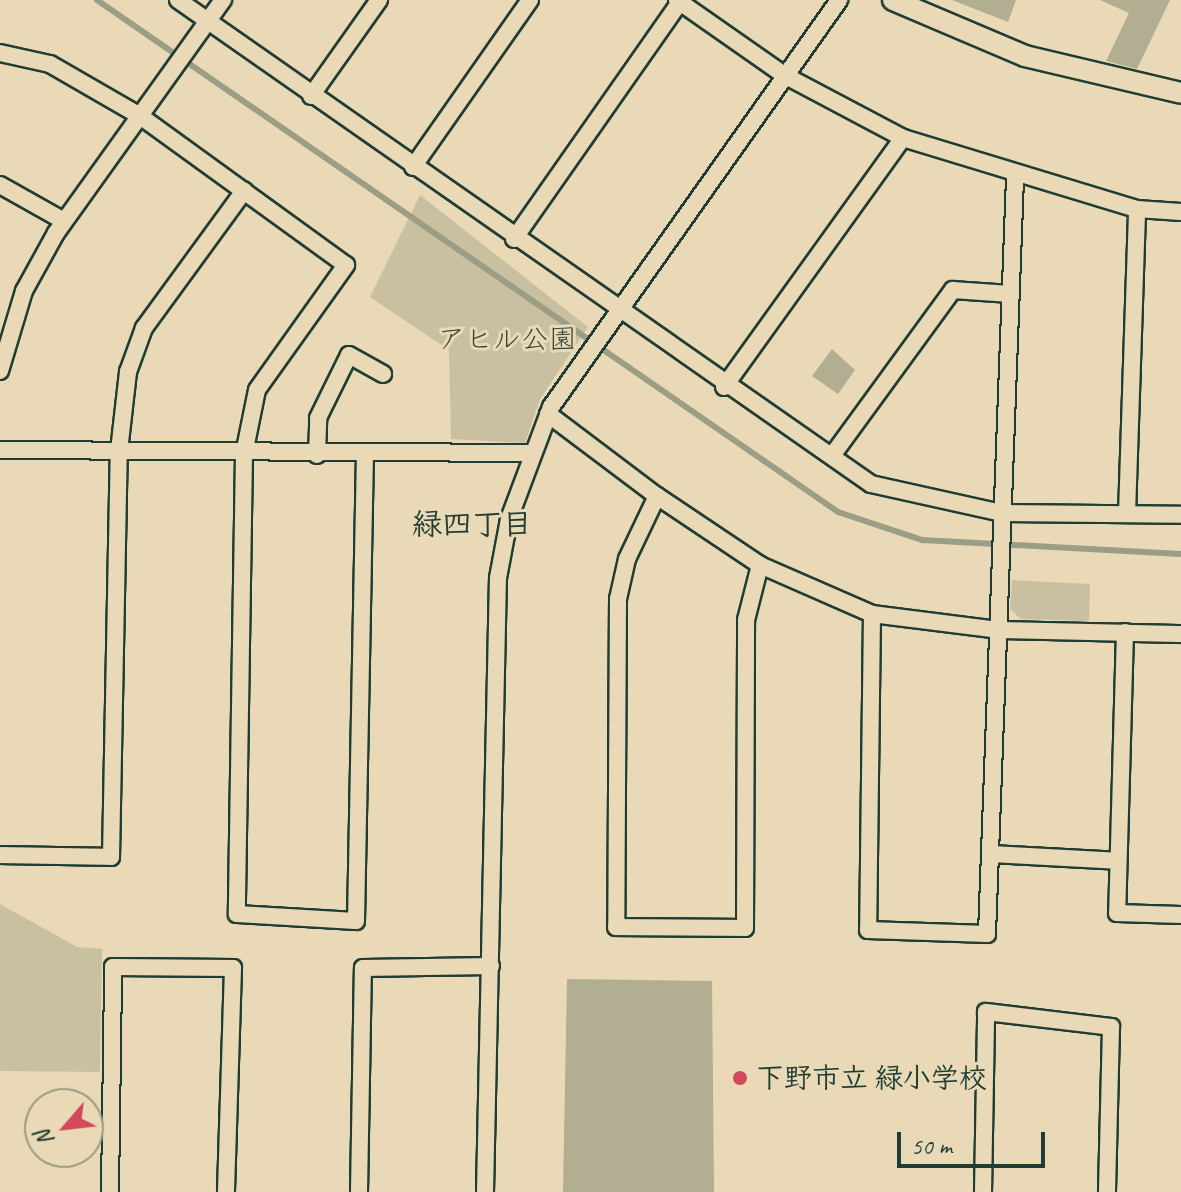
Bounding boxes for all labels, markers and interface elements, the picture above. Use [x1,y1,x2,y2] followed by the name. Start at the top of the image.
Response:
[437,322,577,356] park label: アヒル公園
[412,506,532,542] district label: 緑四丁目
[756,1061,987,1095] place label: 下野市立 緑小学校
[731,1069,749,1087] marker: 下野市立 緑小学校
[24,1088,104,1168] north arrow
[901,1116,1049,1166] scale bar
[29,1126,60,1151] text: N
[911,1131,952,1161] text: 50 m

